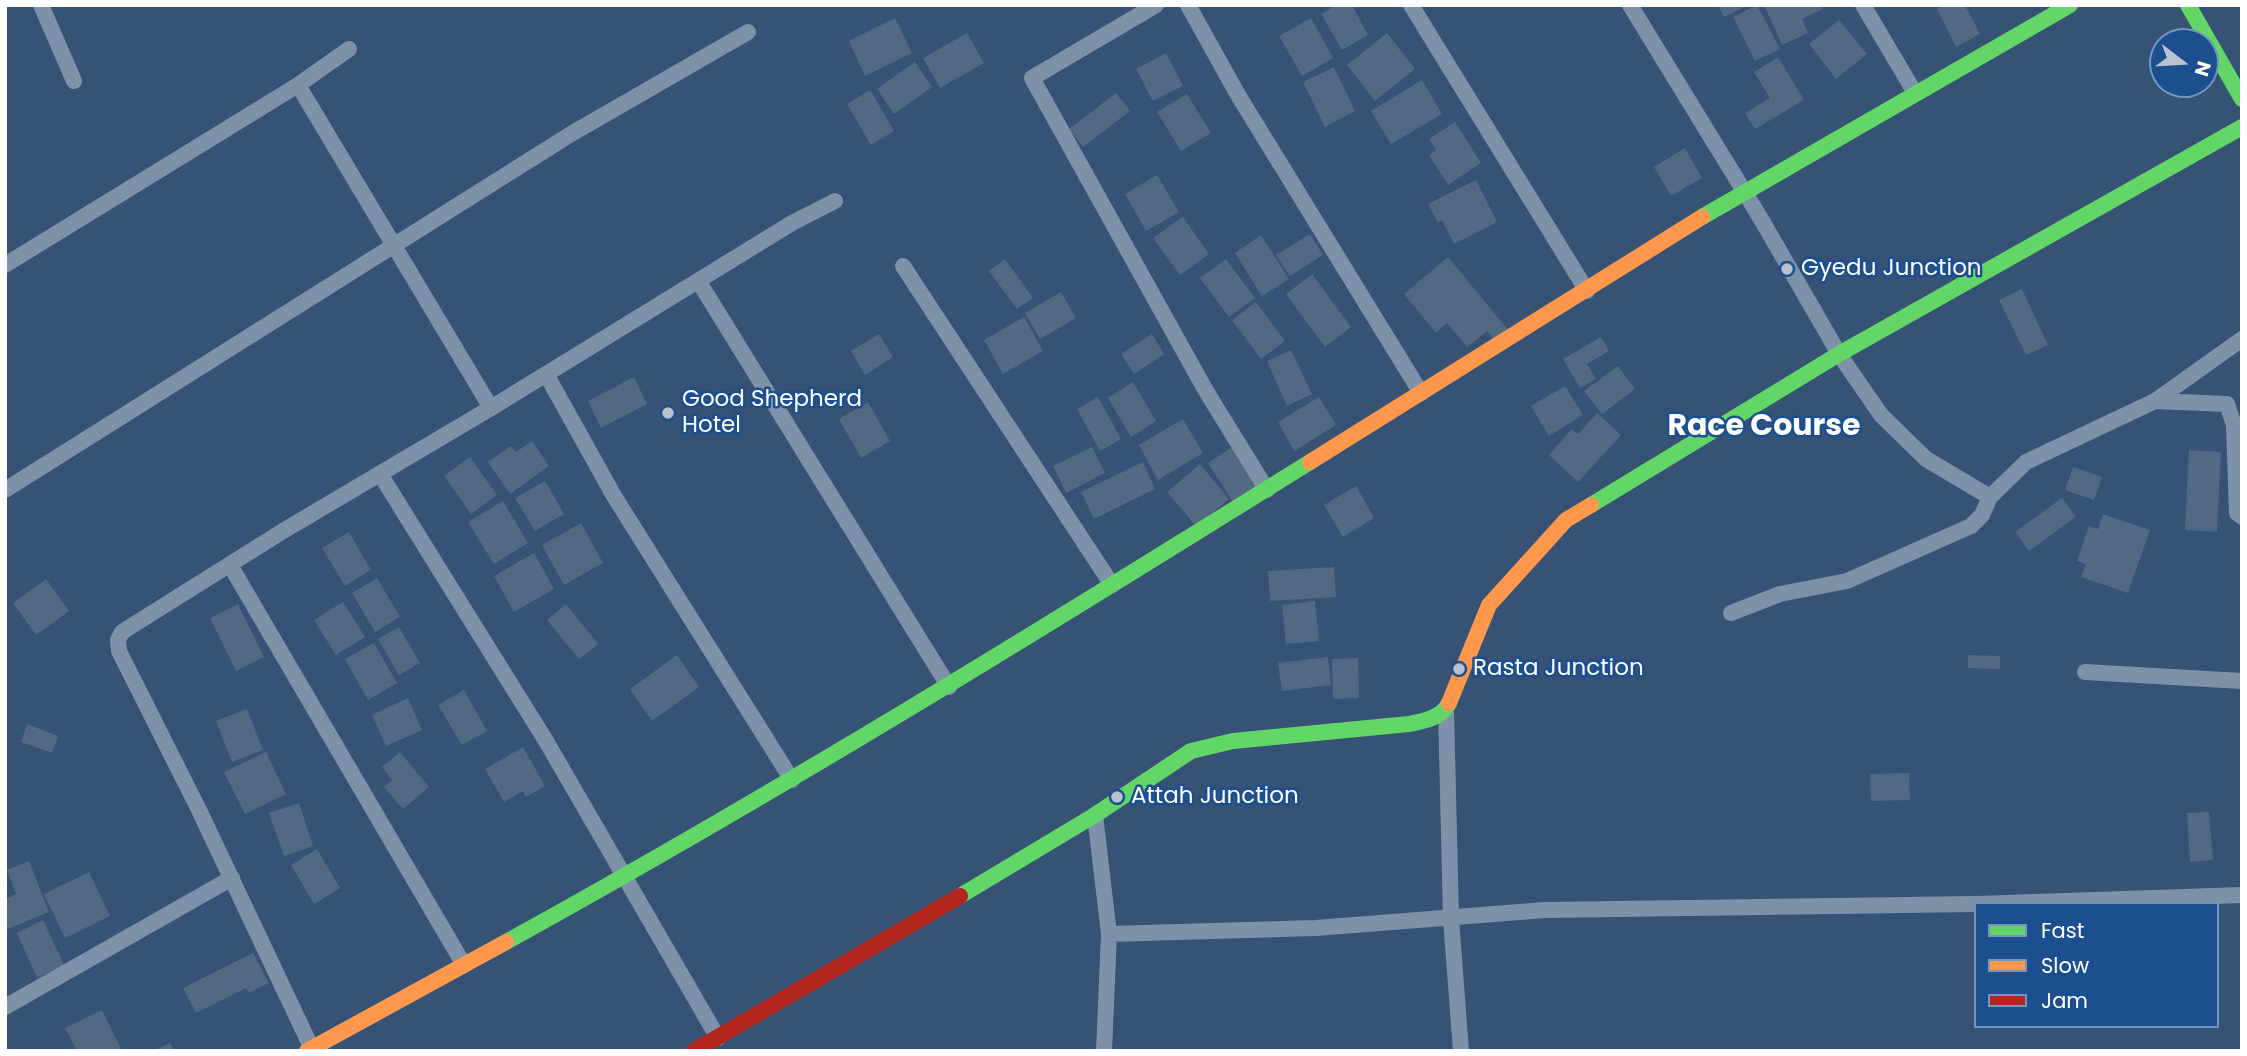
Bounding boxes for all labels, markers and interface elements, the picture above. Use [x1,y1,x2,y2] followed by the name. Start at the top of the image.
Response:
[2149,28,2219,98] north arrow
[2188,58,2218,79] text: N
[1801,255,1982,283] place label: Gyedu Junction
[1779,261,1795,277] marker: Gyedu Junction
[682,386,862,440] place label: Good Shepherd Hotel
[660,405,676,421] marker: Good Shepherd Hotel
[1667,409,1861,445] district label: Race Course
[1473,655,1644,683] place label: Rasta Junction
[1451,661,1467,677] marker: Rasta Junction
[1131,783,1299,811] place label: Attah Junction
[1109,789,1125,805] marker: Attah Junction
[1974,902,2219,1028] legend
[2041,916,2084,945] text: Fast
[2041,951,2089,980] text: Slow
[2041,986,2088,1015] text: Jam

